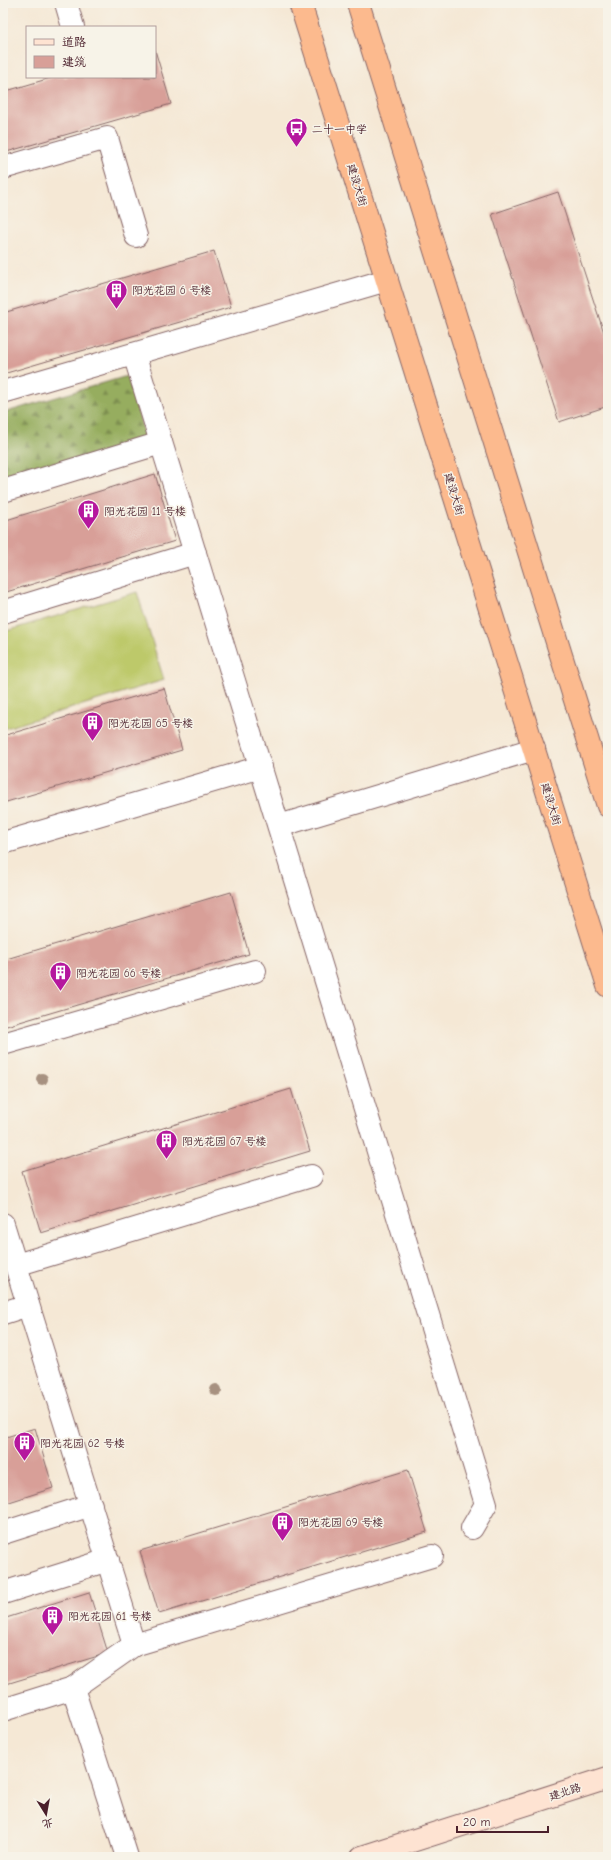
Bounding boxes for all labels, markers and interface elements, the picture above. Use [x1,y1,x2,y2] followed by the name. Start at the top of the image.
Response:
[26,26,156,78] legend
[62,35,86,49] text: 道路
[62,55,86,69] text: 建筑
[283,116,309,149] bus stop icon: 二十一中学
[312,123,367,136] place label: 二十一中学
[344,162,370,209] street label: 建设大街
[104,277,130,310] building icon: 阳光花园 6 号楼
[132,284,211,297] place label: 阳光花园 6 号楼
[441,471,467,518] street label: 建设大街
[75,498,101,531] building icon: 阳光花园 11 号楼
[104,505,186,518] place label: 阳光花园 11 号楼
[79,710,105,743] building icon: 阳光花园 65 号楼
[108,717,193,730] place label: 阳光花园 65 号楼
[538,781,564,828] street label: 建设大街
[47,960,73,993] building icon: 阳光花园 66 号楼
[76,967,161,980] place label: 阳光花园 66 号楼
[153,1128,179,1161] building icon: 阳光花园 67 号楼
[182,1135,267,1148] place label: 阳光花园 67 号楼
[11,1430,37,1463] building icon: 阳光花园 62 号楼
[40,1437,125,1450] place label: 阳光花园 62 号楼
[270,1509,296,1542] building icon: 阳光花园 69 号楼
[298,1516,383,1529] place label: 阳光花园 69 号楼
[40,1603,66,1636] building icon: 阳光花园 61 号楼
[68,1610,152,1623] place label: 阳光花园 61 号楼
[547,1781,583,1803] street label: 建北路
[26,1794,66,1834] north arrow
[457,1808,548,1834] scale bar
[463,1815,491,1829] text: 20 m
[41,1816,54,1831] text: 北

